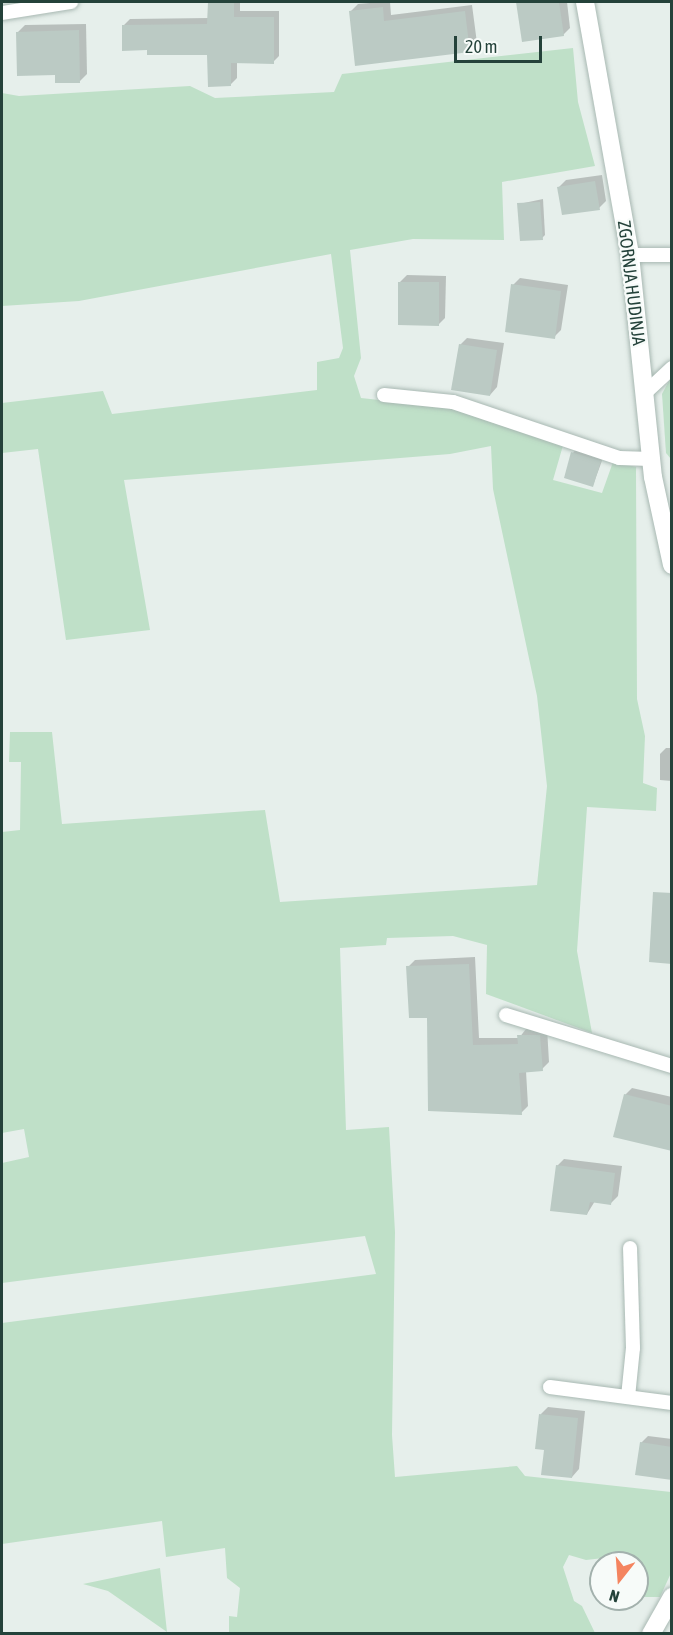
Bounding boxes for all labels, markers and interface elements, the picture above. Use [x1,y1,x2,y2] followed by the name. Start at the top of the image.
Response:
[457,24,546,62] scale bar
[465,36,497,57] text: 20 m
[613,219,649,347] street label: ZGORNJA HUDINJA
[589,1551,649,1611] north arrow
[607,1586,621,1606] text: N

